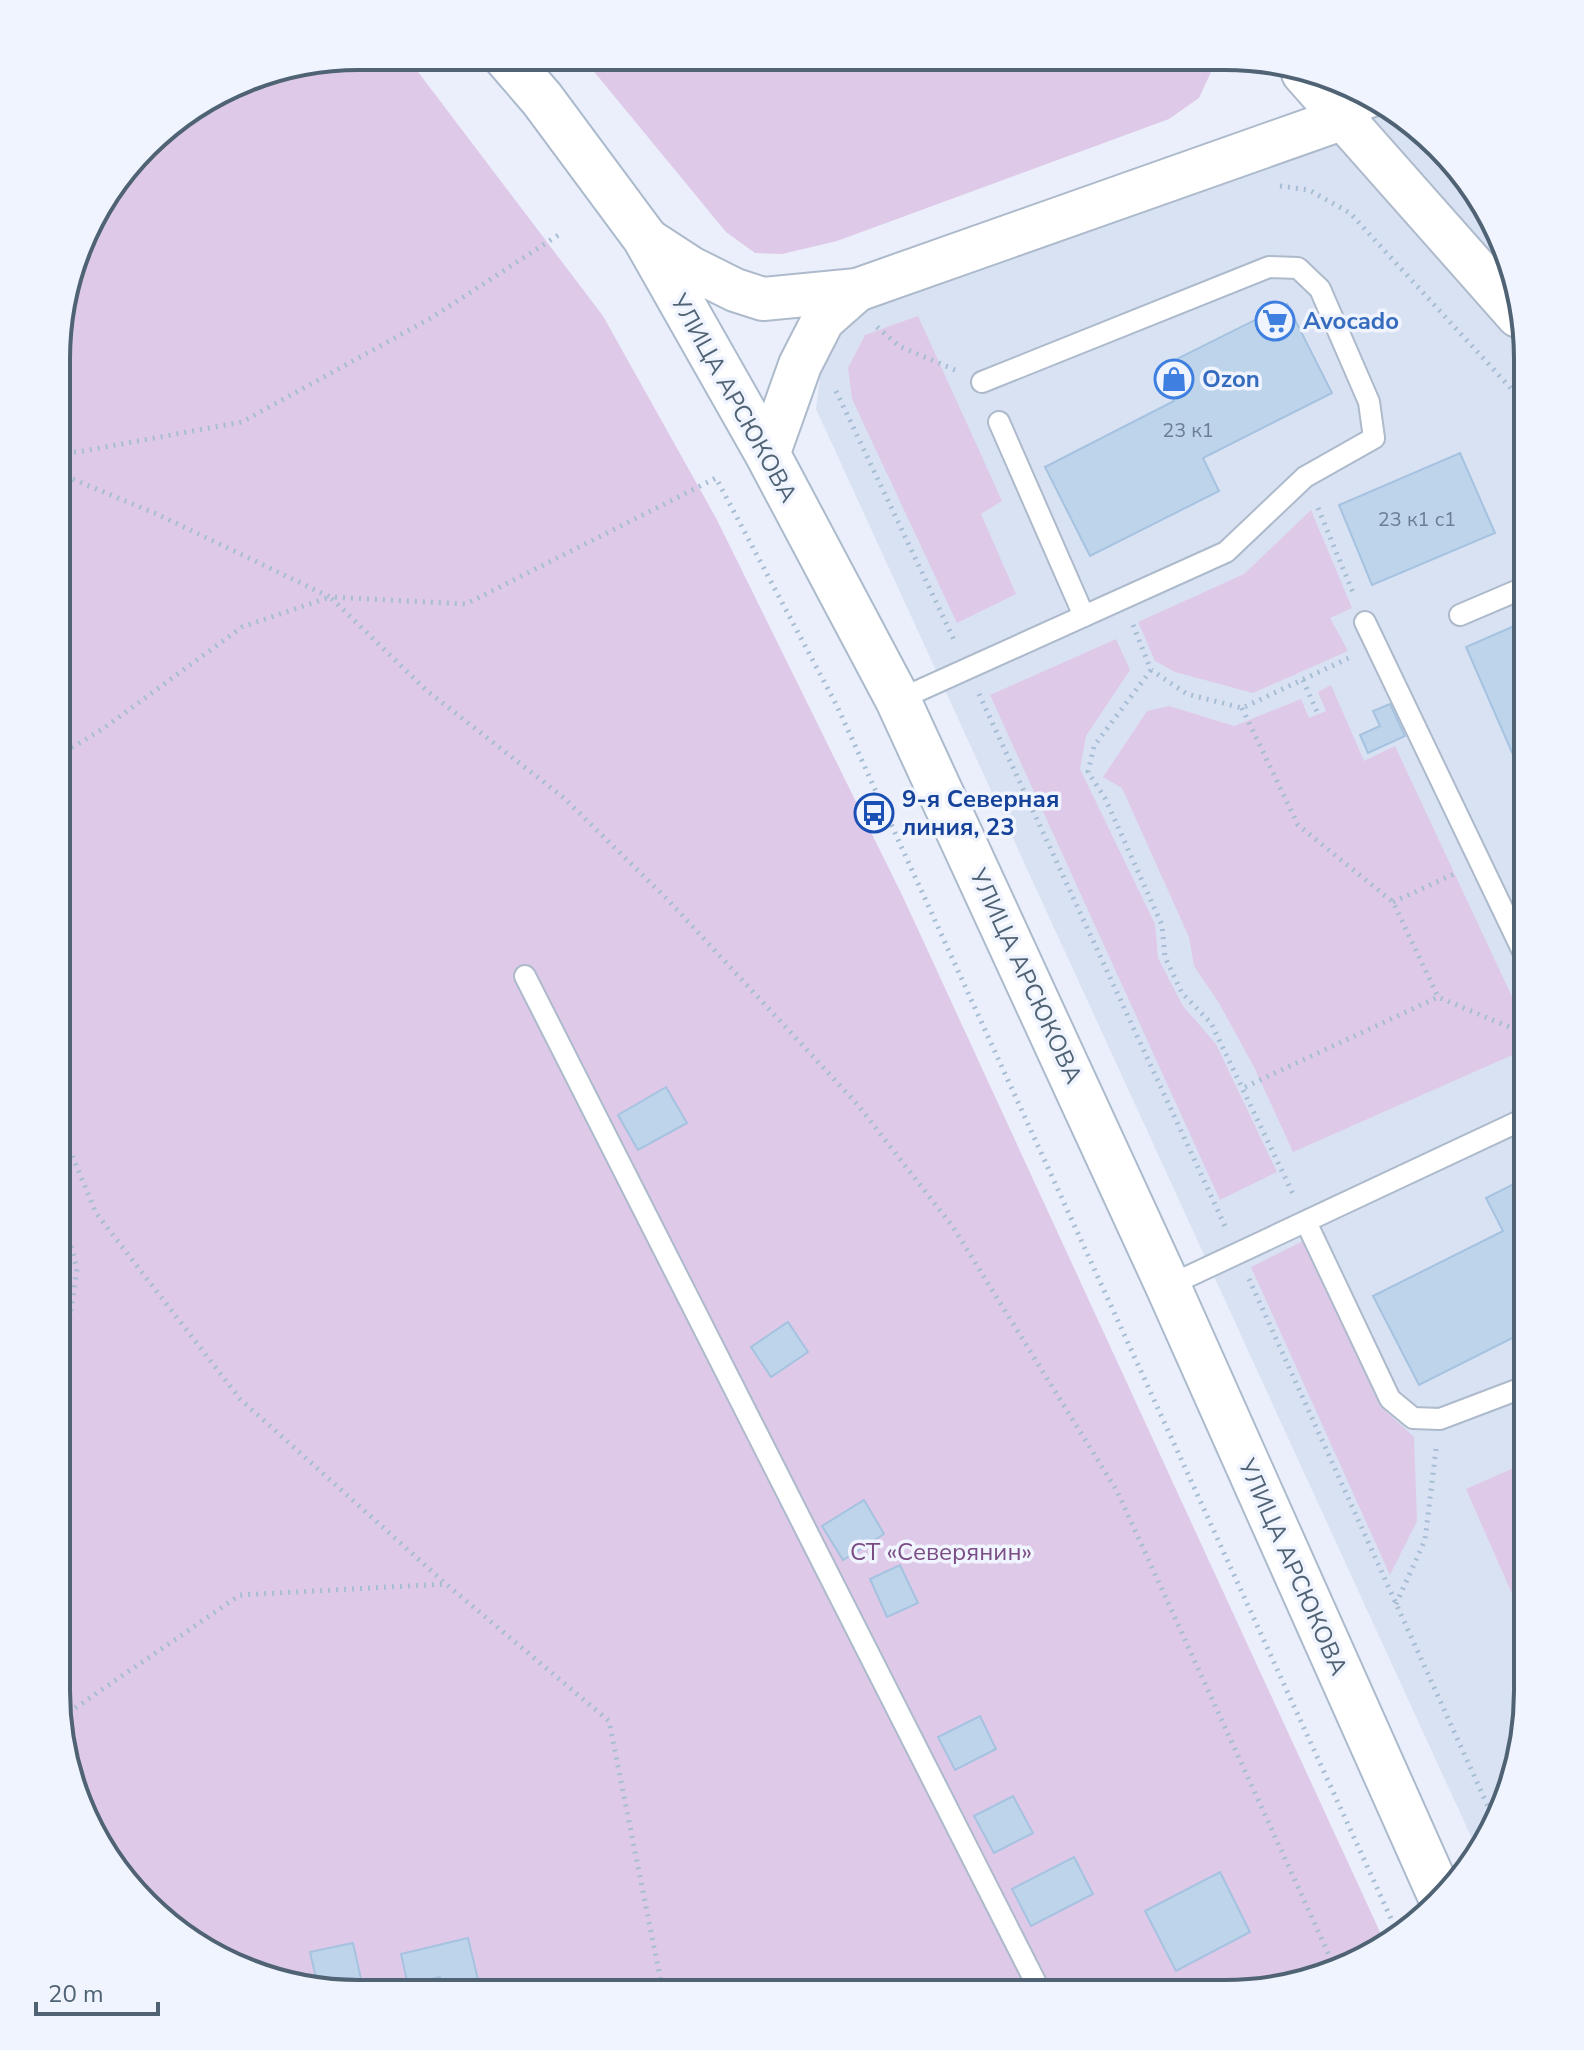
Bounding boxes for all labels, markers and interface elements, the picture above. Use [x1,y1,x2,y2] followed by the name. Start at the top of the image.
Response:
[663,287,805,508] street label: УЛИЦА АРСЮКОВА
[1254,300,1296,342] supermarket icon: Avocado
[1303,305,1399,337] place label: Avocado
[1153,358,1195,400] shop icon: Ozon
[1202,363,1260,395] place label: Ozon
[1162,417,1214,444] house number: 23 к1
[1378,506,1456,533] house number: 23 к1 с1
[902,783,1059,843] place label: 9-я Северная линия, 23
[853,792,895,834] bus stop icon: 9-я Северная линия, 23
[962,862,1090,1089] street label: УЛИЦА АРСЮКОВА
[1230,1453,1355,1681] street label: УЛИЦА АРСЮКОВА
[850,1536,1032,1568] park label: СТ «Северянин»
[36,1966,158,2016] scale bar
[48,1978,104,2010] text: 20 m

